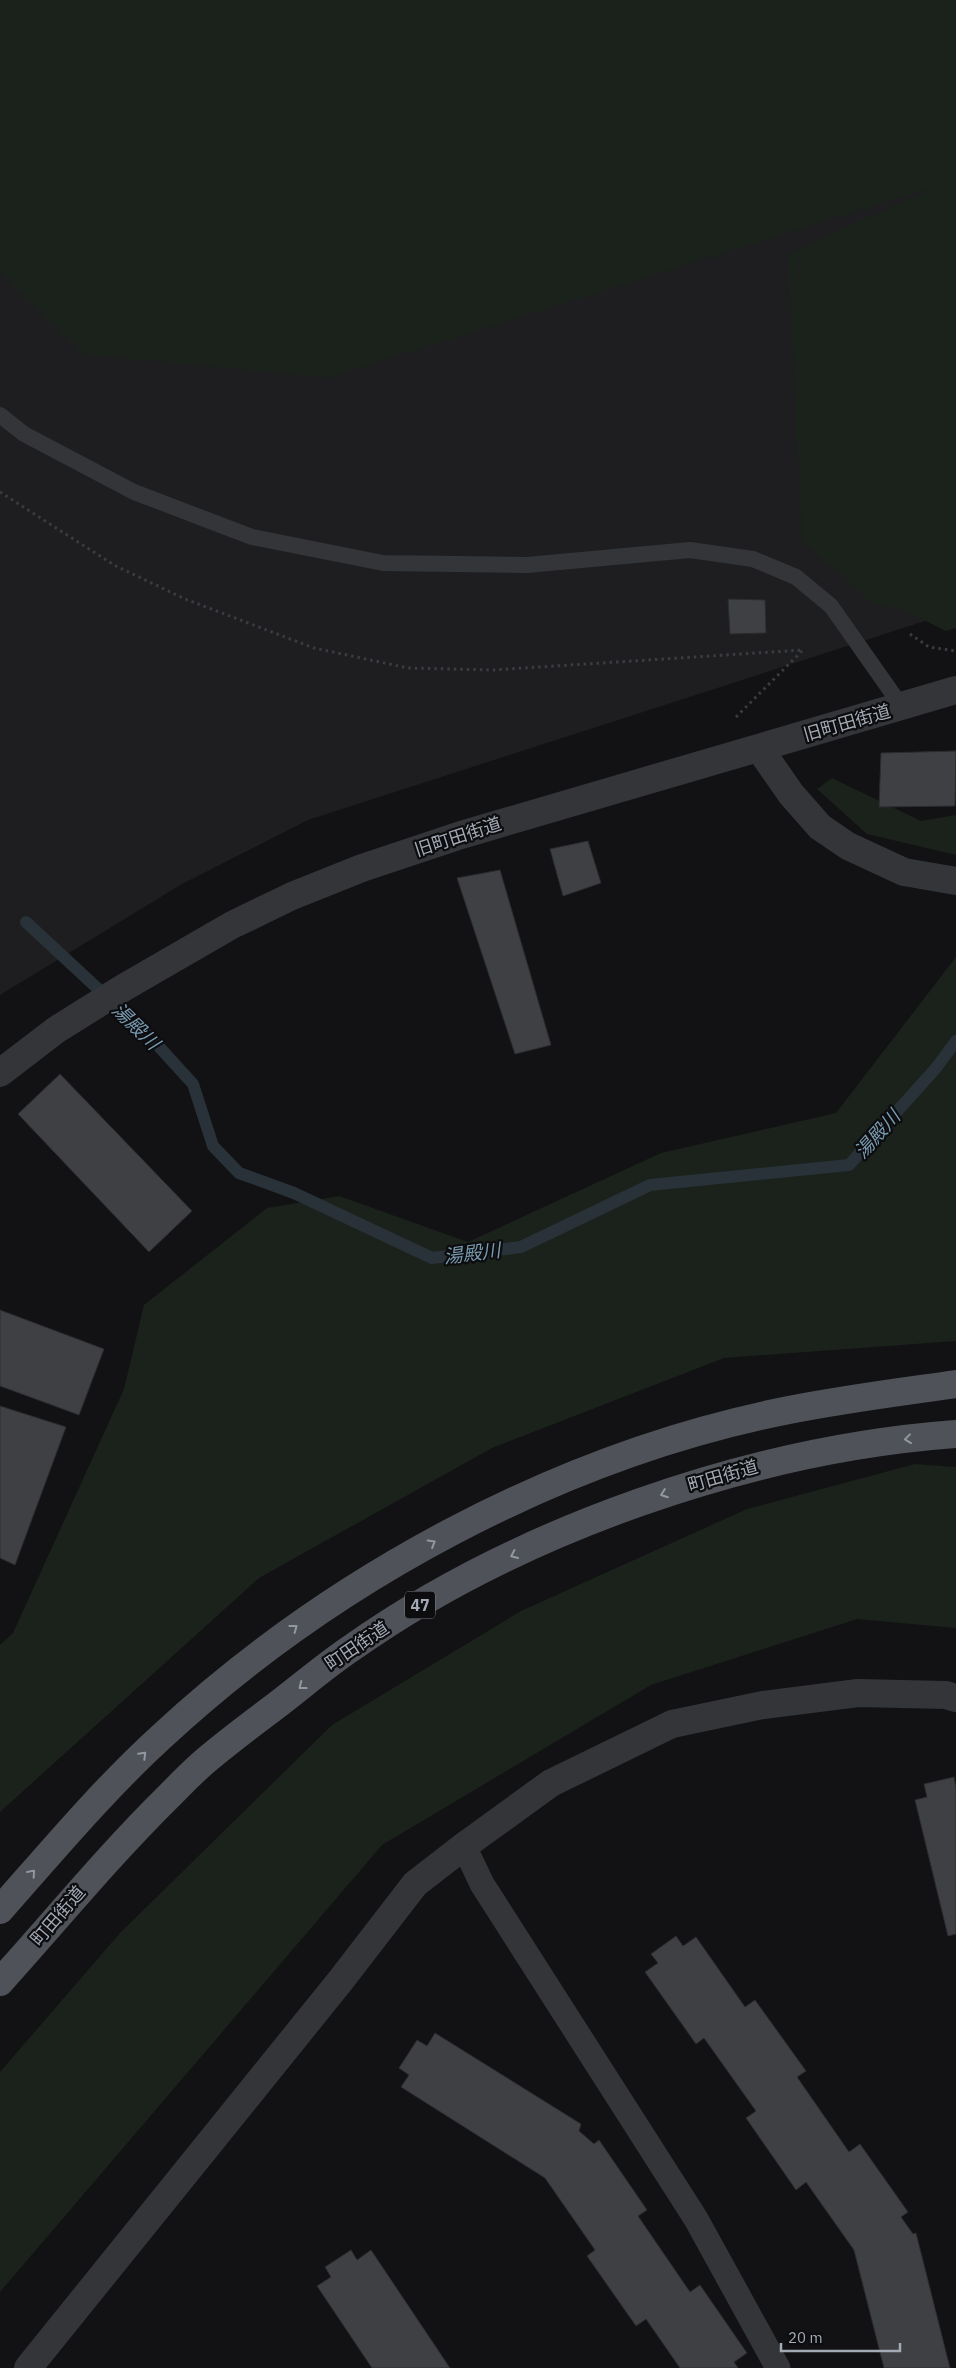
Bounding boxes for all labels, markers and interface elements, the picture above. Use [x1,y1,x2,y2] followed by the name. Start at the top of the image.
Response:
[800,699,893,746] street label: 旧町田街道
[411,812,504,861] street label: 旧町田街道
[107,998,166,1056] water label: 湯殿川
[849,1103,906,1163] water label: 湯殿川
[442,1237,504,1268] water label: 湯殿川
[903,1433,912,1443] one-way arrow
[685,1455,761,1496] street label: 町田街道
[661,1488,669,1498] one-way arrow
[427,1539,436,1549] one-way arrow
[510,1548,519,1559] one-way arrow
[405,1592,435,1618] road number: 47
[320,1616,393,1675] street label: 町田街道
[288,1625,297,1633] one-way arrow
[298,1680,307,1689] one-way arrow
[137,1752,146,1761] one-way arrow
[26,1870,35,1879] one-way arrow
[25,1881,90,1950] street label: 町田街道
[781,2320,900,2352] scale bar
[788,2328,823,2347] text: 20 m

